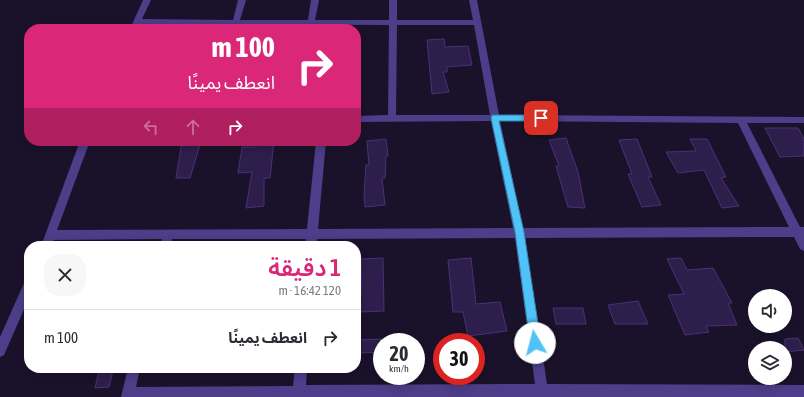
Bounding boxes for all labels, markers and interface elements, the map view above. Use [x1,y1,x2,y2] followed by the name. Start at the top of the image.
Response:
[212,31,275,63] text: 100 m
[289,40,341,92] icon: right
[188,72,275,93] text: انعطف يمينًا
[524,101,558,135] pin
[530,107,552,129] icon: arrive
[140,116,162,138] icon: left
[182,116,204,138] icon: ahead
[224,116,246,138] icon: right
[44,254,86,296] button: close
[268,254,341,281] text: 1 دقيقة
[278,283,341,298] text: 120 m · 16:42
[748,289,792,385] map controls
[748,289,792,333] button: sound
[514,322,556,364] position arrow
[319,327,341,349] icon: right
[44,329,78,346] text: 100 m
[228,329,307,346] text: انعطف يمينًا
[433,333,485,385] speed limit sign: 30
[748,341,792,385] button: layers
[390,342,408,365] text: 20
[389,363,409,374] text: km/h

